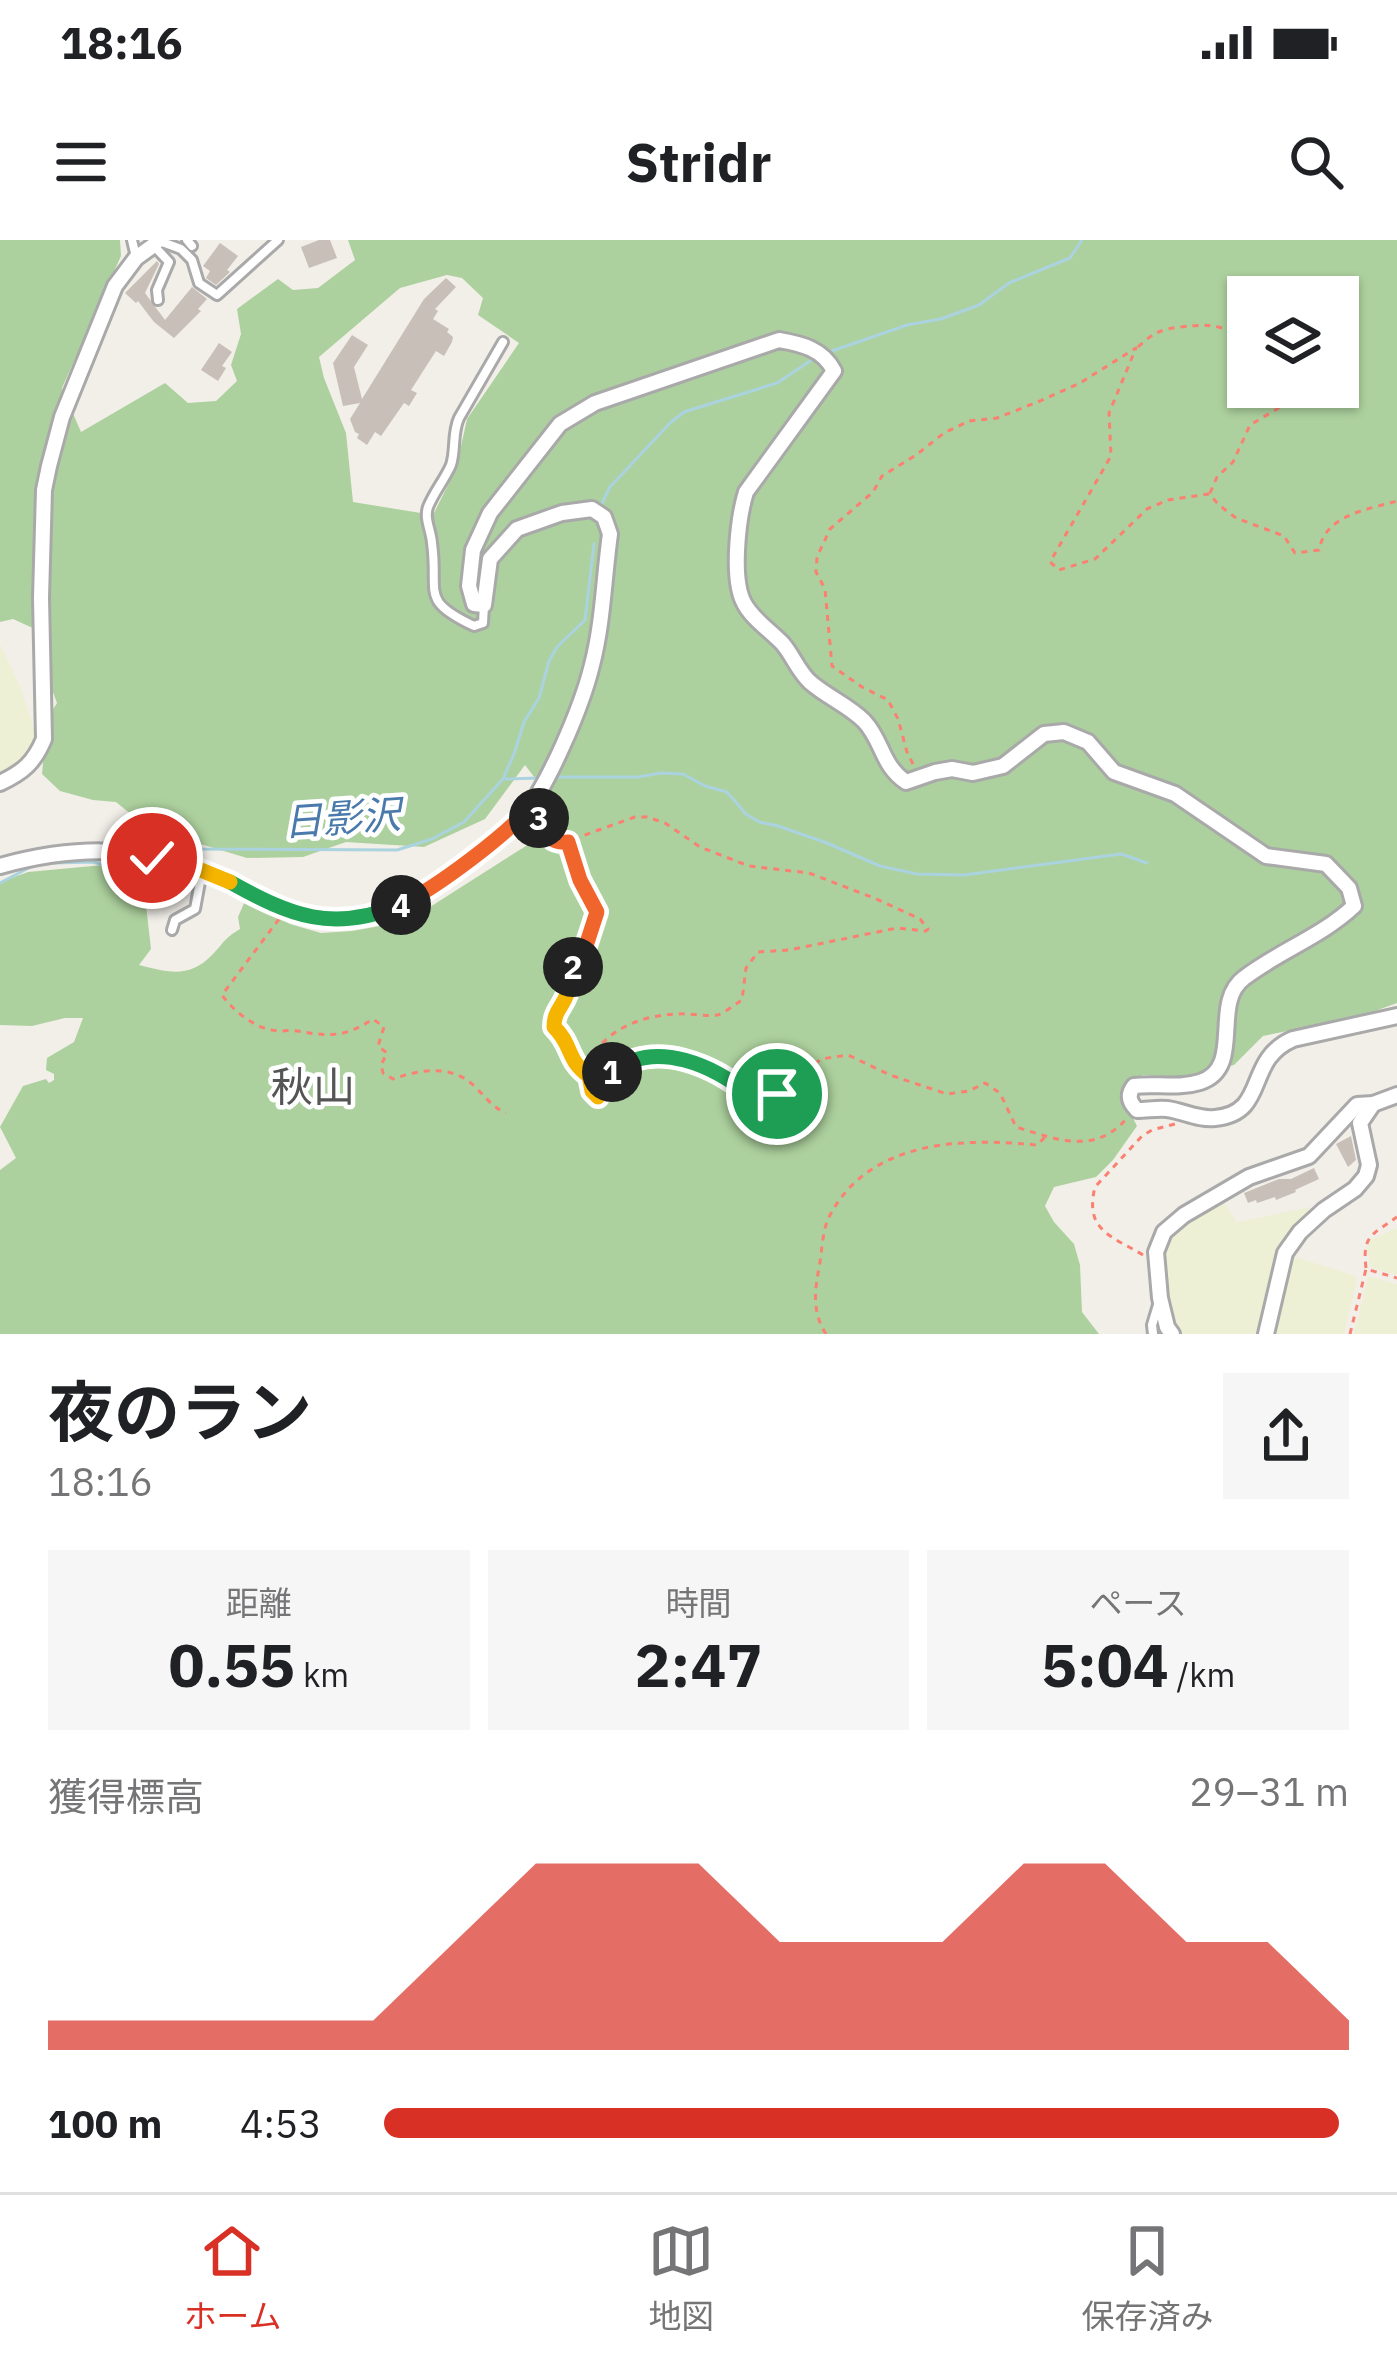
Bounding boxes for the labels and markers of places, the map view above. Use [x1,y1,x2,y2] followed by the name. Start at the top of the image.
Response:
[509,788,569,848] pin: 3
[101,807,203,909] pin
[371,875,431,935] pin: 4
[543,937,603,997] pin: 2
[582,1042,642,1102] pin: 1
[726,1043,828,1145] pin

